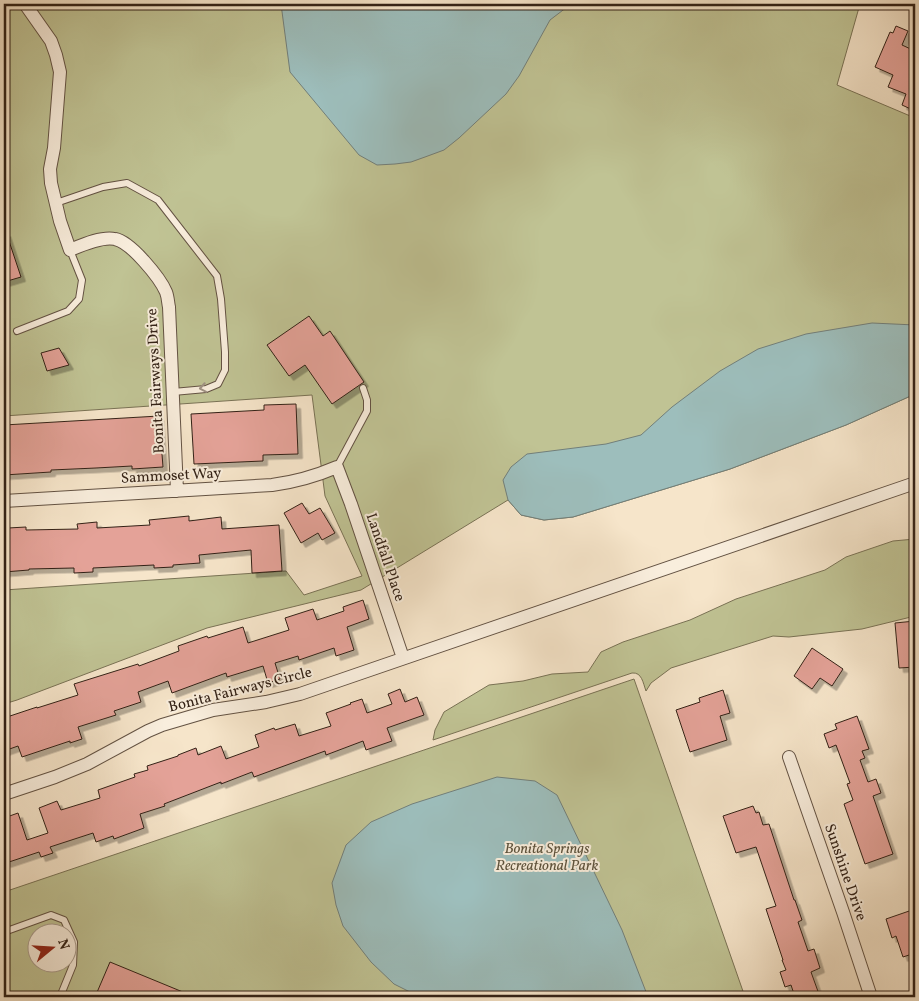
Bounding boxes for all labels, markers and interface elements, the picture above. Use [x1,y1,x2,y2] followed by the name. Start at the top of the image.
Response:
[142,308,171,454] street label: Bonita Fairways Drive
[199,383,208,393] one-way arrow
[120,463,222,490] street label: Sammoset Way
[360,510,410,605] street label: Landfall Place
[166,662,314,718] street label: Bonita Fairways Circle
[818,821,871,924] street label: Sunshine Drive
[496,839,598,877] park label: Bonita Springs Recreational Park
[28,924,78,974] north arrow
[52,937,74,952] text: N

